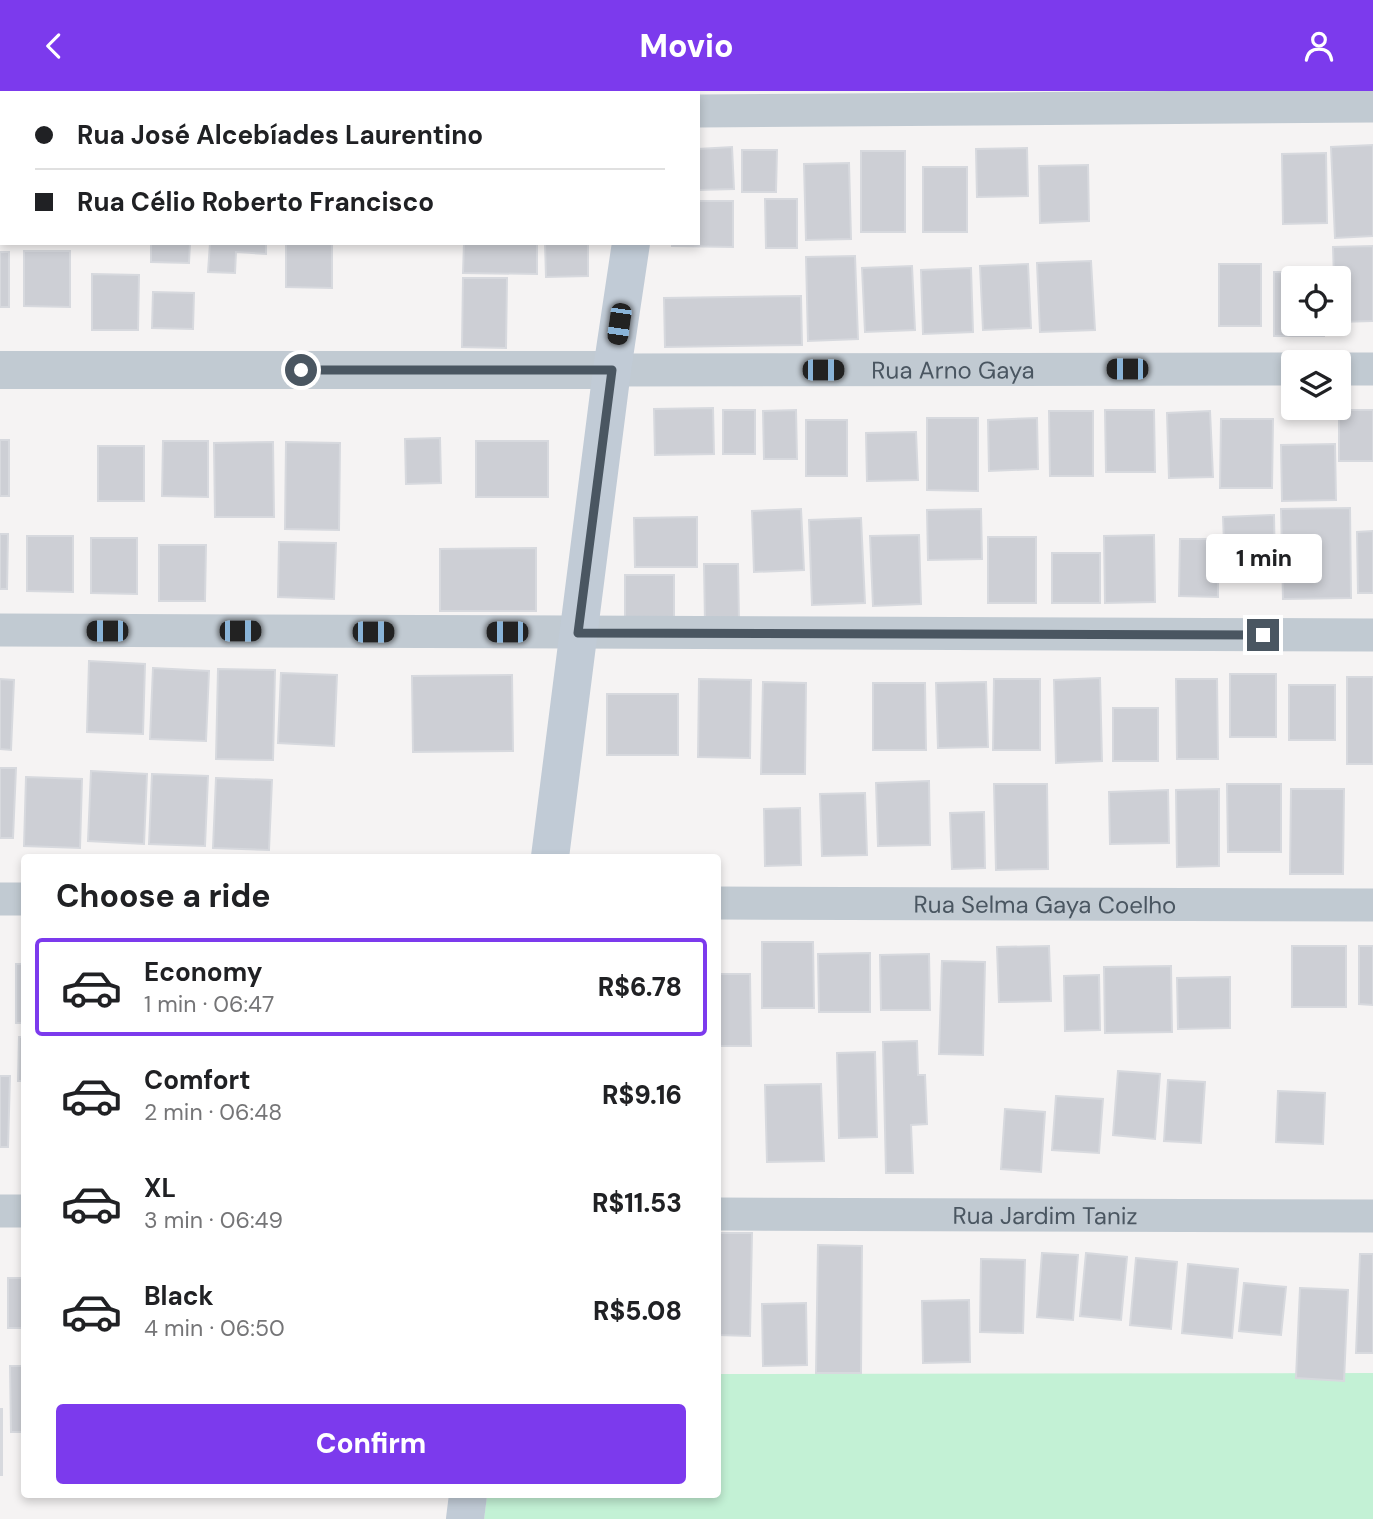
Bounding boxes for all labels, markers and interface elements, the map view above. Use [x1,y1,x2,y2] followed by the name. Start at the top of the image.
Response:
[640,25,733,67] text: Movio
[35,27,73,65] icon: back
[1300,27,1338,65] icon: person
[77,118,483,152] text: Rua José Alcebíades Laurentino
[77,185,434,219] text: Rua Célio Roberto Francisco
[1281,266,1351,420] map controls
[1281,266,1351,336] button: locate
[606,302,633,346] car
[1281,350,1351,420] button: layers
[285,354,317,386] route start
[871,354,1035,385] street label: Rua Arno Gaya
[1107,359,1149,380] car
[803,360,845,381] car
[1205,533,1321,582] callout: 1 min
[1236,543,1292,573] text: 1 min
[1247,619,1279,651] route end
[87,621,129,642] car
[220,621,262,642] car
[353,622,395,643] car
[487,622,529,643] car
[56,875,271,917] text: Choose a ride
[914,888,1176,920] street label: Rua Selma Gaya Coelho
[144,955,262,989] text: Economy
[60,956,123,1019] icon: car
[598,970,682,1004] text: R$6.78
[144,989,274,1019] text: 1 min · 06:47
[144,1063,250,1097] text: Comfort
[60,1064,123,1127] icon: car
[602,1078,682,1112] text: R$9.16
[144,1097,282,1127] text: 2 min · 06:48
[144,1171,176,1205] text: XL
[60,1172,123,1235] icon: car
[592,1186,682,1220] text: R$11.53
[952,1199,1138,1231] street label: Rua Jardim Taniz
[144,1205,283,1235] text: 3 min · 06:49
[144,1279,214,1313] text: Black
[60,1280,123,1343] icon: car
[593,1294,682,1328] text: R$5.08
[144,1313,285,1343] text: 4 min · 06:50
[56,1404,686,1484] button: Confirm

